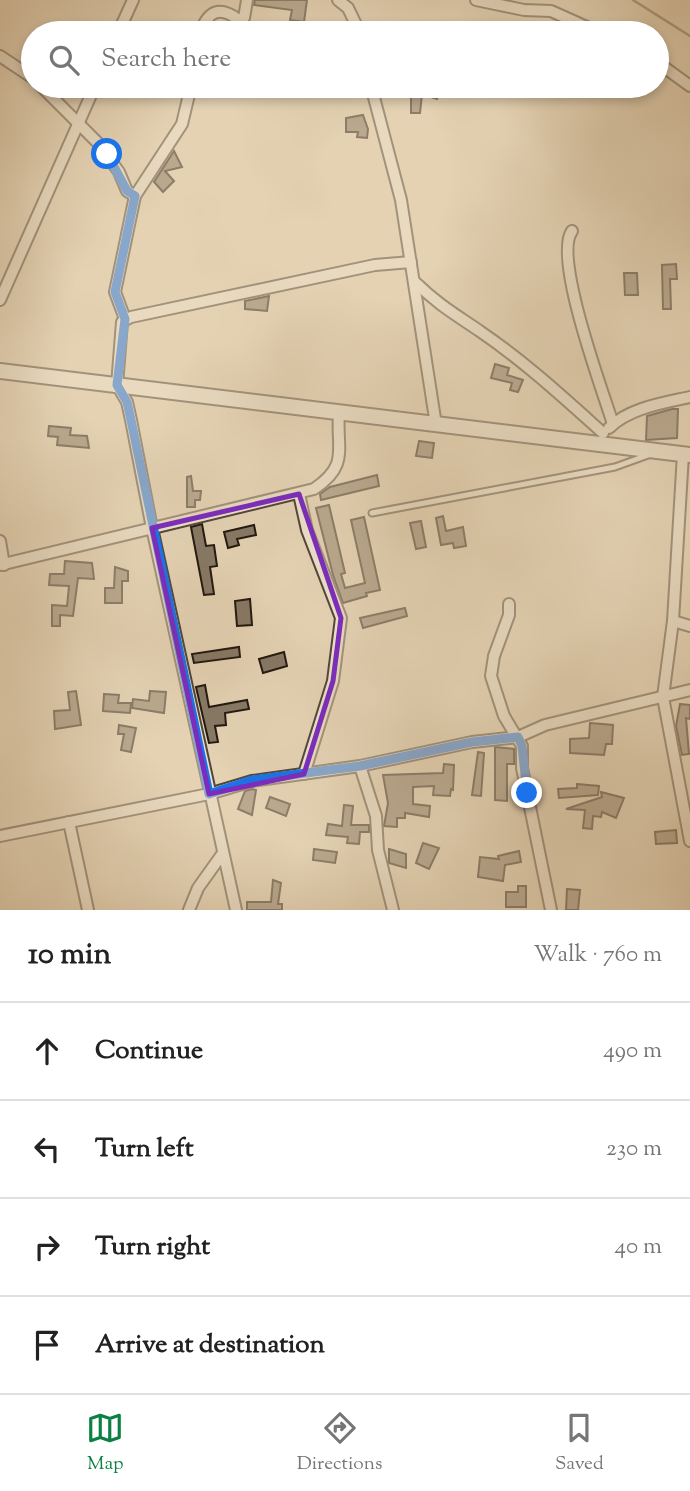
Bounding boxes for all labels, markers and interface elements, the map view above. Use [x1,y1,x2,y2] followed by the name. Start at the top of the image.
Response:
[21,21,669,98] search box
[45,41,83,79] icon: search
[101,41,231,78] text: Search here
[91,138,122,169] route start
[511,777,542,808] route end
[28,934,111,977] text: 10 min
[533,939,662,972] text: Walk · 760 m
[28,1032,66,1070] icon: ahead
[95,1033,203,1070] text: Continue
[603,1035,662,1068] text: 490 m
[28,1130,66,1168] icon: left
[95,1131,194,1168] text: Turn left
[606,1133,662,1166] text: 230 m
[28,1228,66,1266] icon: right
[95,1229,210,1266] text: Turn right
[615,1231,662,1264] text: 40 m
[28,1326,66,1364] icon: arrive
[95,1327,325,1364] text: Arrive at destination
[86,1409,124,1478] tab: Map
[297,1409,382,1478] tab: Directions
[555,1409,604,1478] tab: Saved

